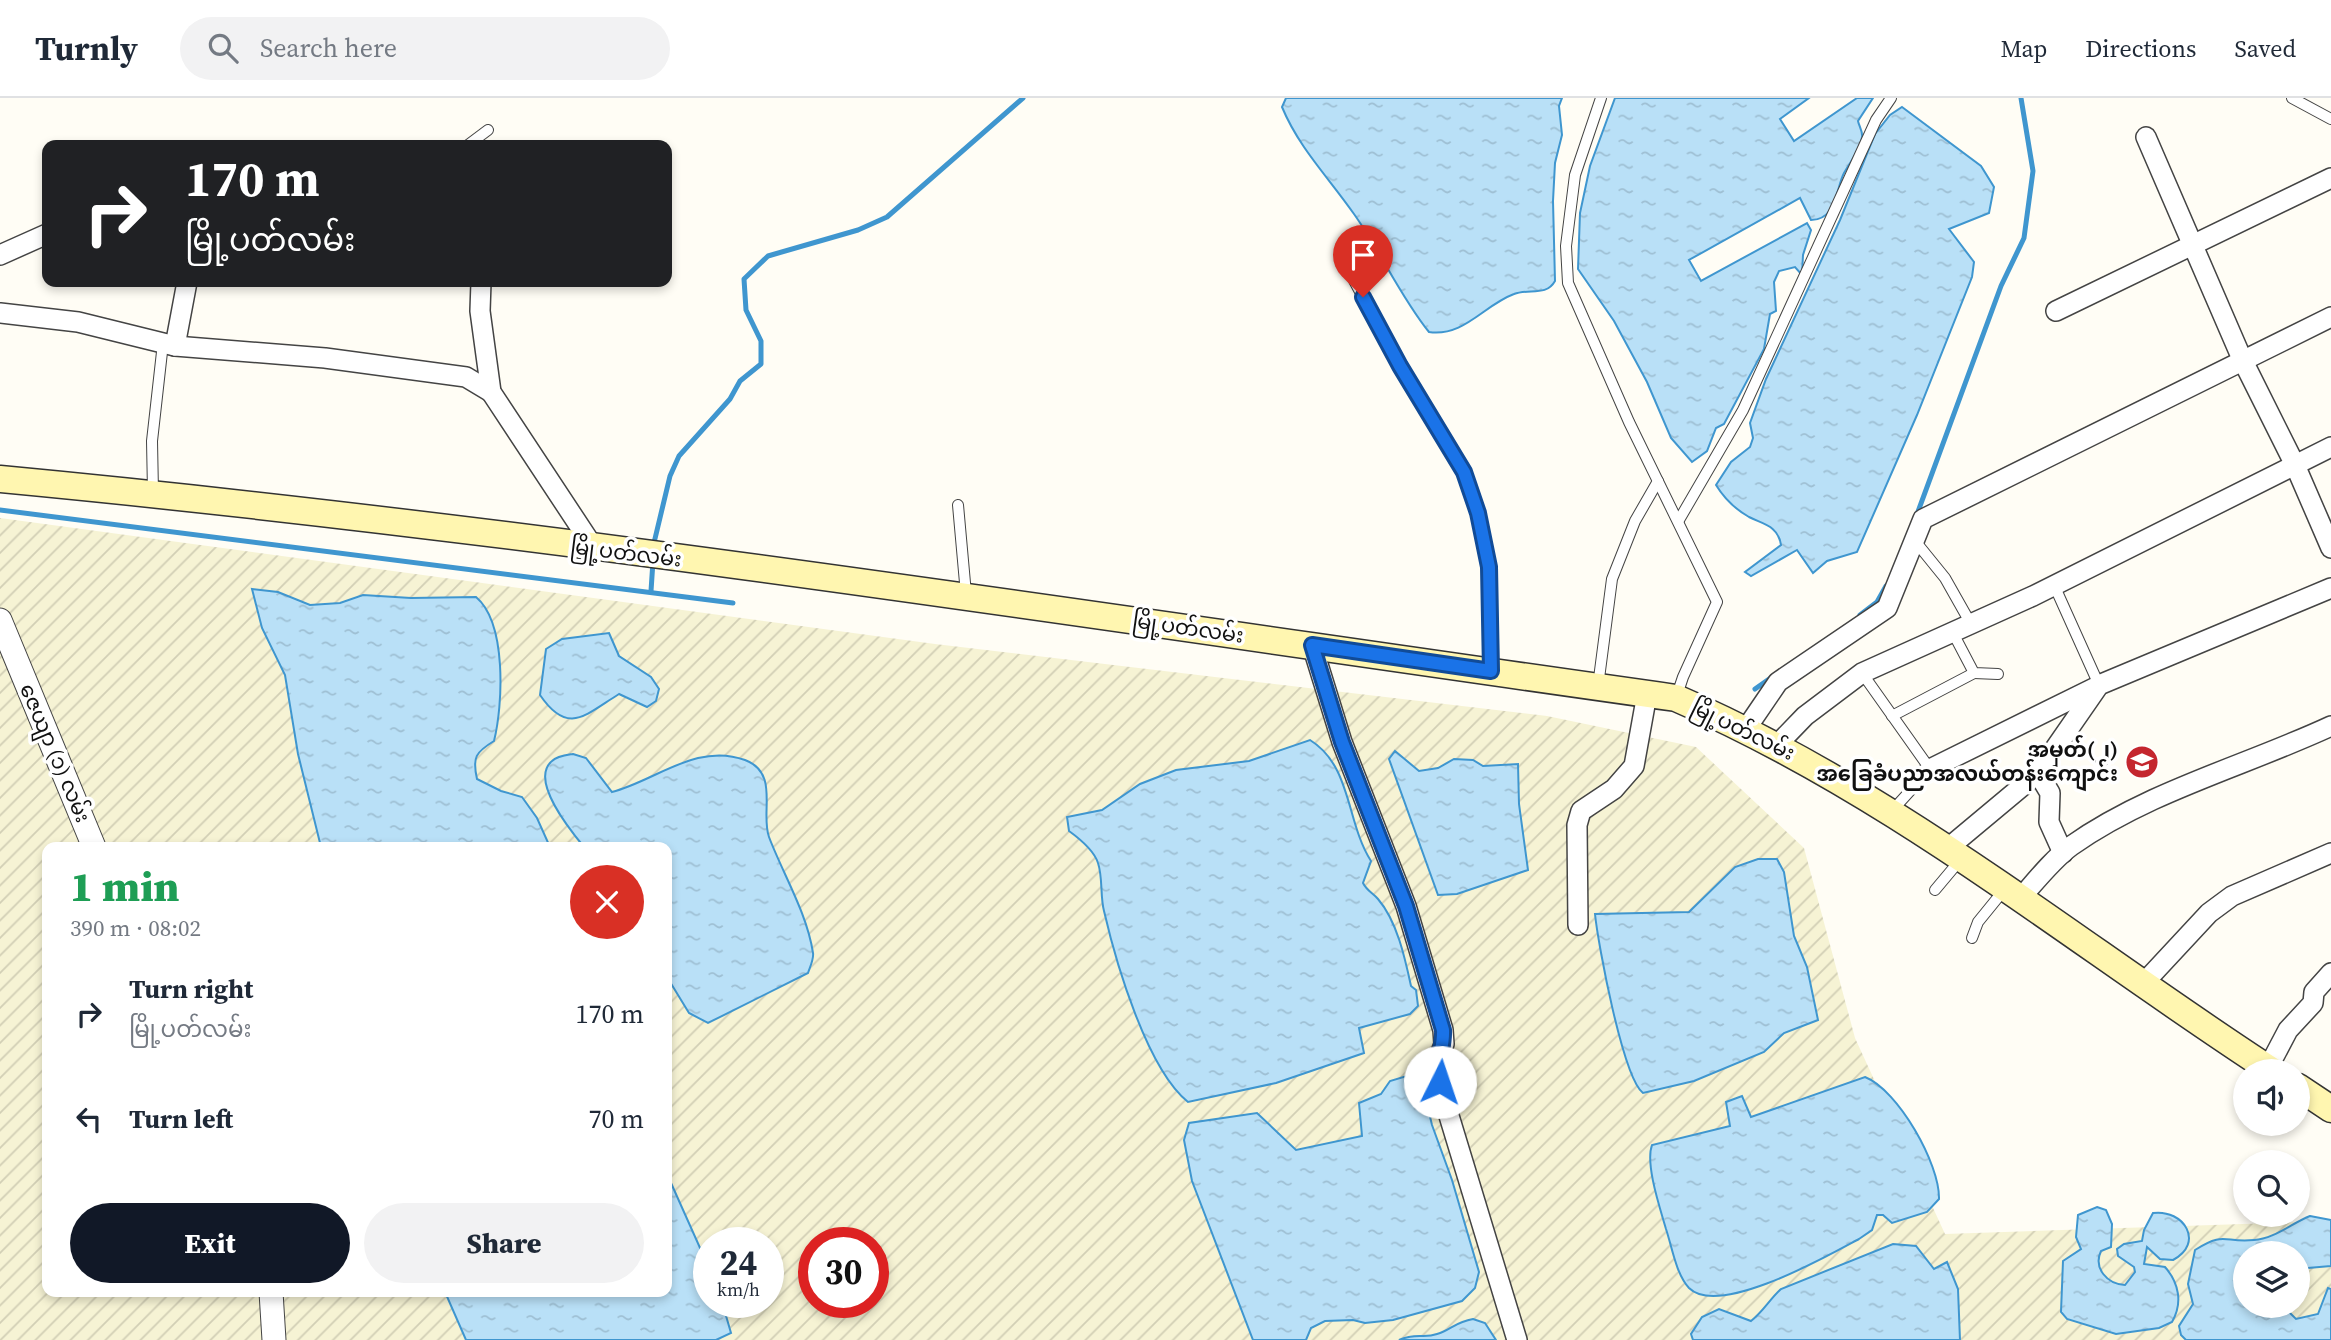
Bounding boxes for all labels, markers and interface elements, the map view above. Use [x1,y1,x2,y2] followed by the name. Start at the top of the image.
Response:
[180,17,670,80] search box
[35,26,138,71] text: Turnly
[204,29,242,67] icon: search
[260,30,397,66] text: Search here
[2000,32,2047,65] text: Map
[2085,32,2196,65] text: Directions
[2234,32,2296,65] text: Saved
[185,145,320,212] text: 170 m
[70,168,161,259] icon: right
[185,218,355,262] text: မြို့ပတ်လမ်း
[1333,225,1393,297] pin
[1344,236,1382,274] icon: arrive
[568,530,683,577] street label: မြို့ပတ်လမ်း
[1130,604,1246,653] street label: မြို့ပတ်လမ်း
[9,679,99,828] street label: ဇေယျာ (၁) လမ်း
[1685,691,1800,770] street label: မြို့ပတ်လမ်း
[1816,734,2118,792] place label: အမှတ်(၂) အခြေခံပညာအလယ်တန်းကျောင်း
[2123,743,2161,781] school or university icon: အမှတ်(၂) အခြေခံပညာအလယ်တန်းကျောင်း
[70,857,180,915] text: 1 min
[570,865,644,939] button: close
[70,912,201,944] text: 390 m · 08:02
[129,971,253,1007] text: Turn right
[70,995,108,1033] icon: right
[576,996,644,1032] text: 170 m
[129,1013,251,1045] text: မြို့ပတ်လမ်း
[1403,1045,1477,1119] position arrow
[2233,1059,2310,1318] map controls
[2233,1059,2310,1136] button: sound
[70,1100,108,1138] icon: left
[129,1101,233,1137] text: Turn left
[589,1101,644,1137] text: 70 m
[2233,1150,2310,1227] button: search
[70,1203,350,1283] button: Exit
[364,1203,644,1283] button: Share
[798,1227,889,1318] speed limit sign: 30
[720,1239,757,1287] text: 24
[2233,1241,2310,1318] button: layers
[717,1277,760,1302] text: km/h

